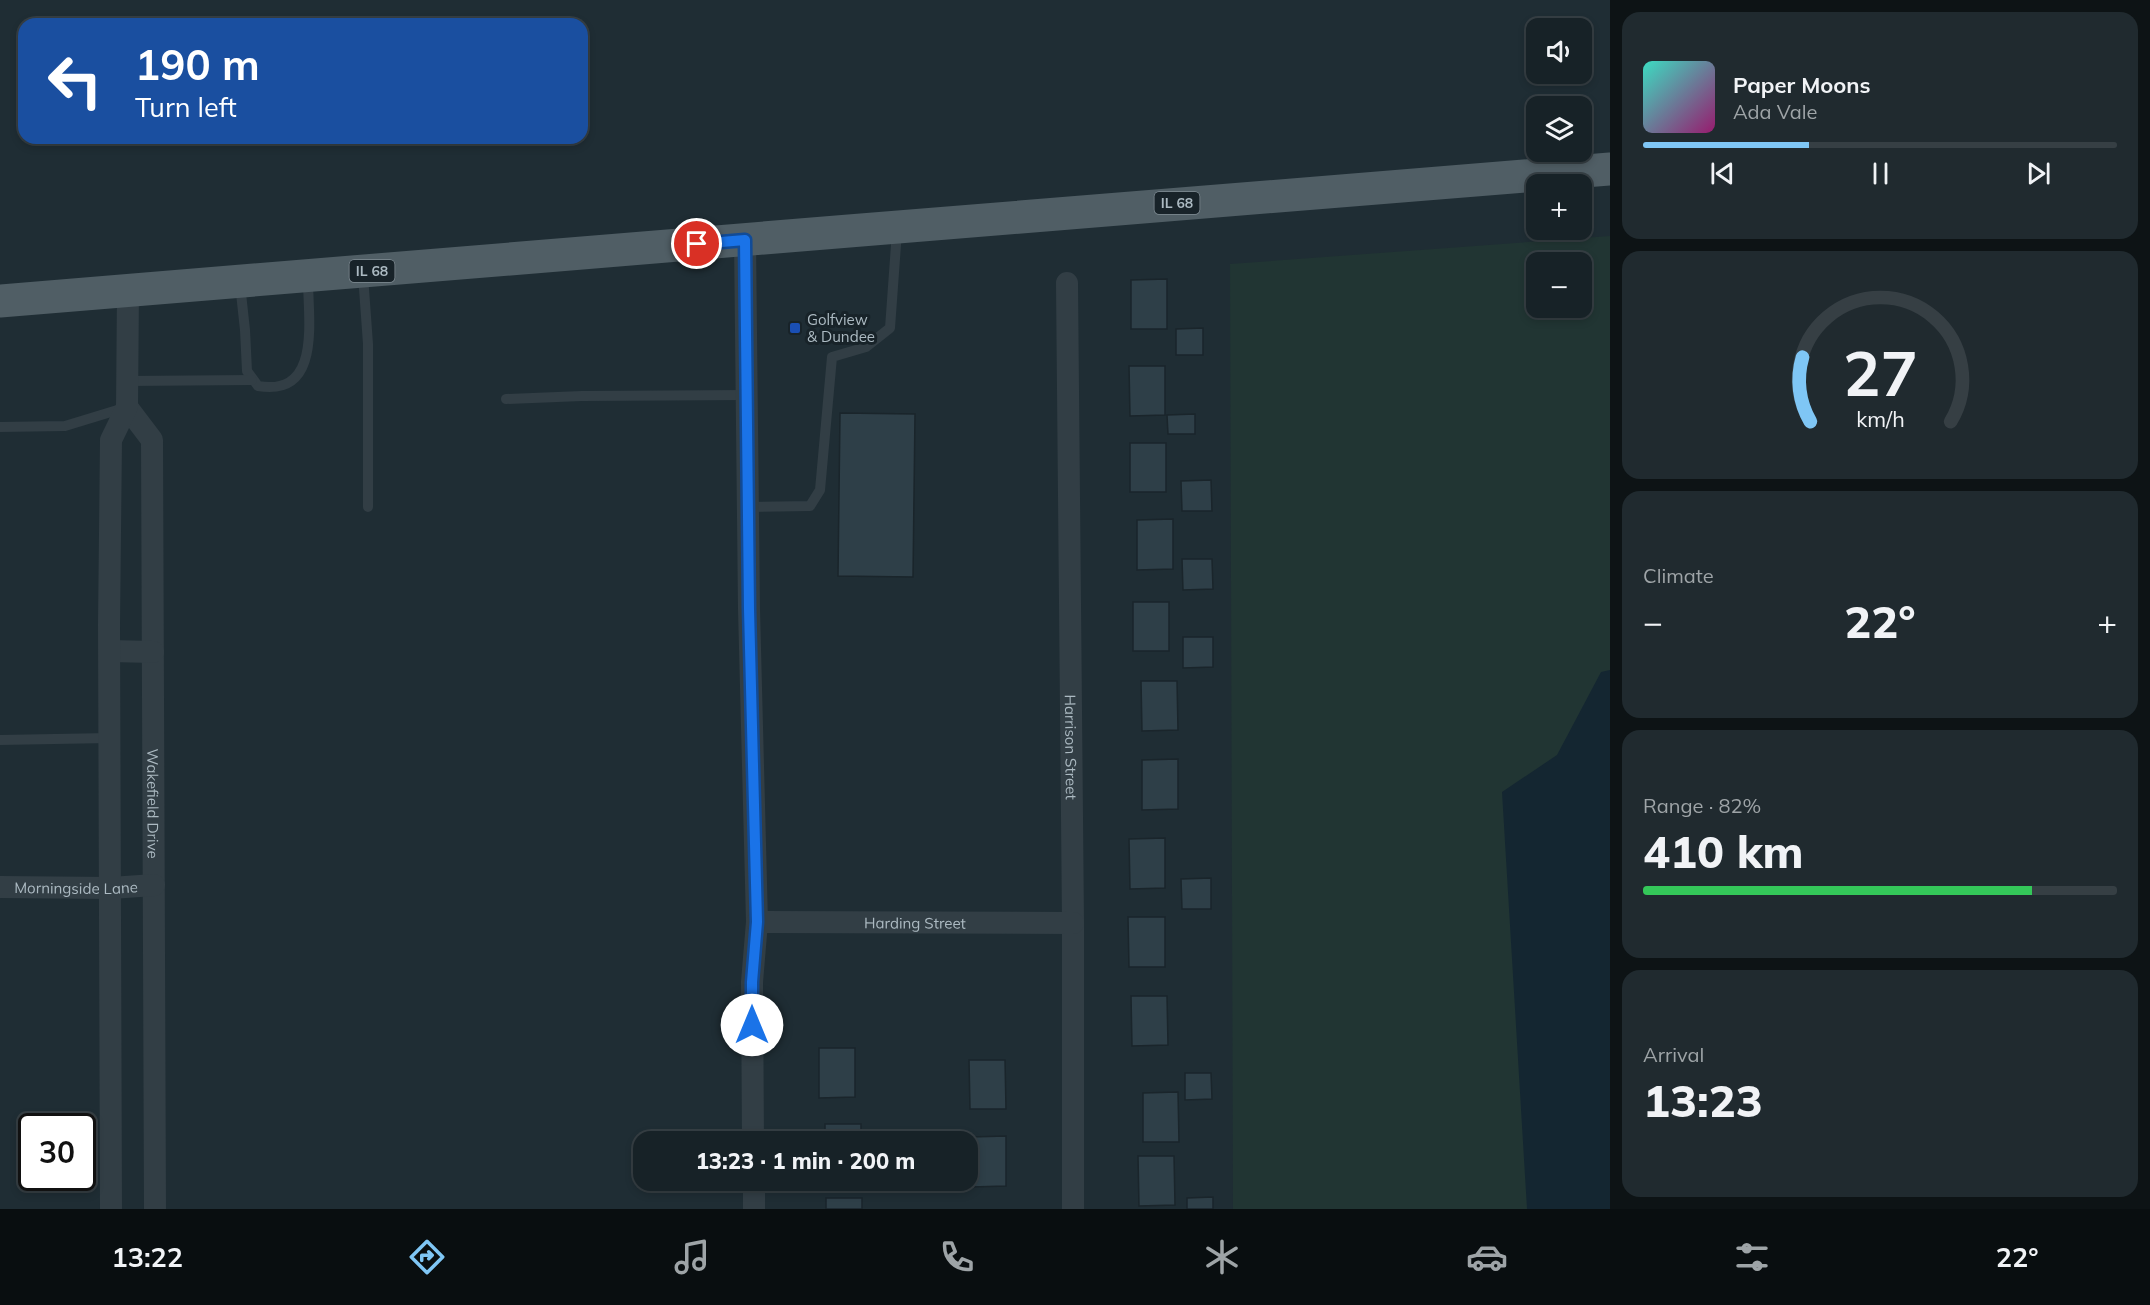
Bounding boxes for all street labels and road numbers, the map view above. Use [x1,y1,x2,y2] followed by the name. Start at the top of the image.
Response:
[1154,192,1200,214] road number: IL 68
[350,260,394,282] road number: IL 68
[1061,694,1081,800] street label: Harrison Street
[144,748,163,859] street label: Wakefield Drive
[14,877,138,898] street label: Morningside Lane
[864,913,966,932] street label: Harding Street

